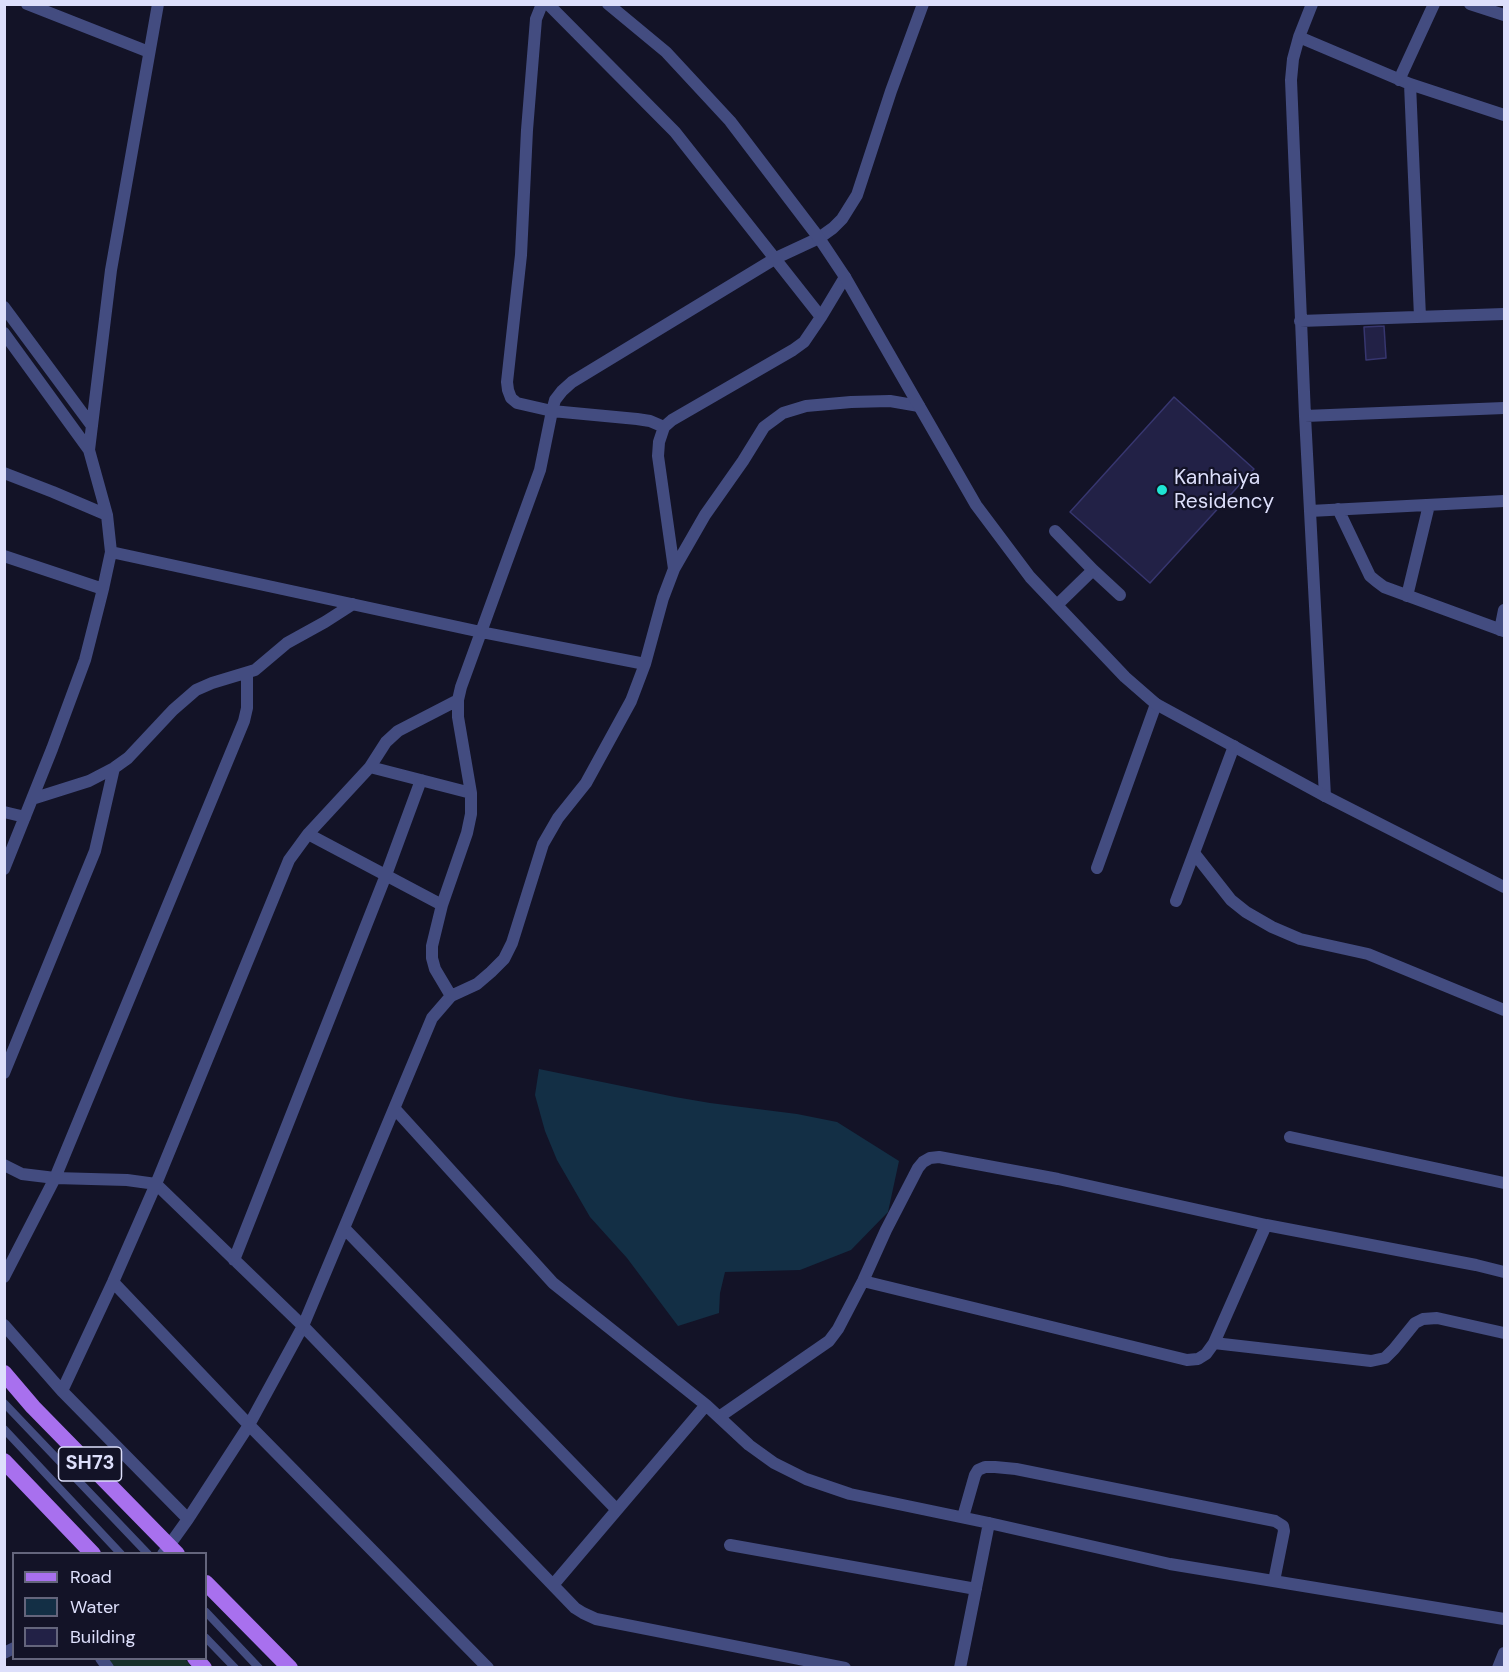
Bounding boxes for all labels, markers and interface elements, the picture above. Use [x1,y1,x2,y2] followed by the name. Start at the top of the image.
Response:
[1174,465,1274,515] place label: Kanhaiya Residency
[1155,483,1169,497] marker: Kanhaiya Residency
[58,1447,122,1481] road number: SH73
[12,1552,207,1660] legend
[70,1565,112,1589] text: Road
[70,1595,120,1619] text: Water
[70,1625,135,1649] text: Building

